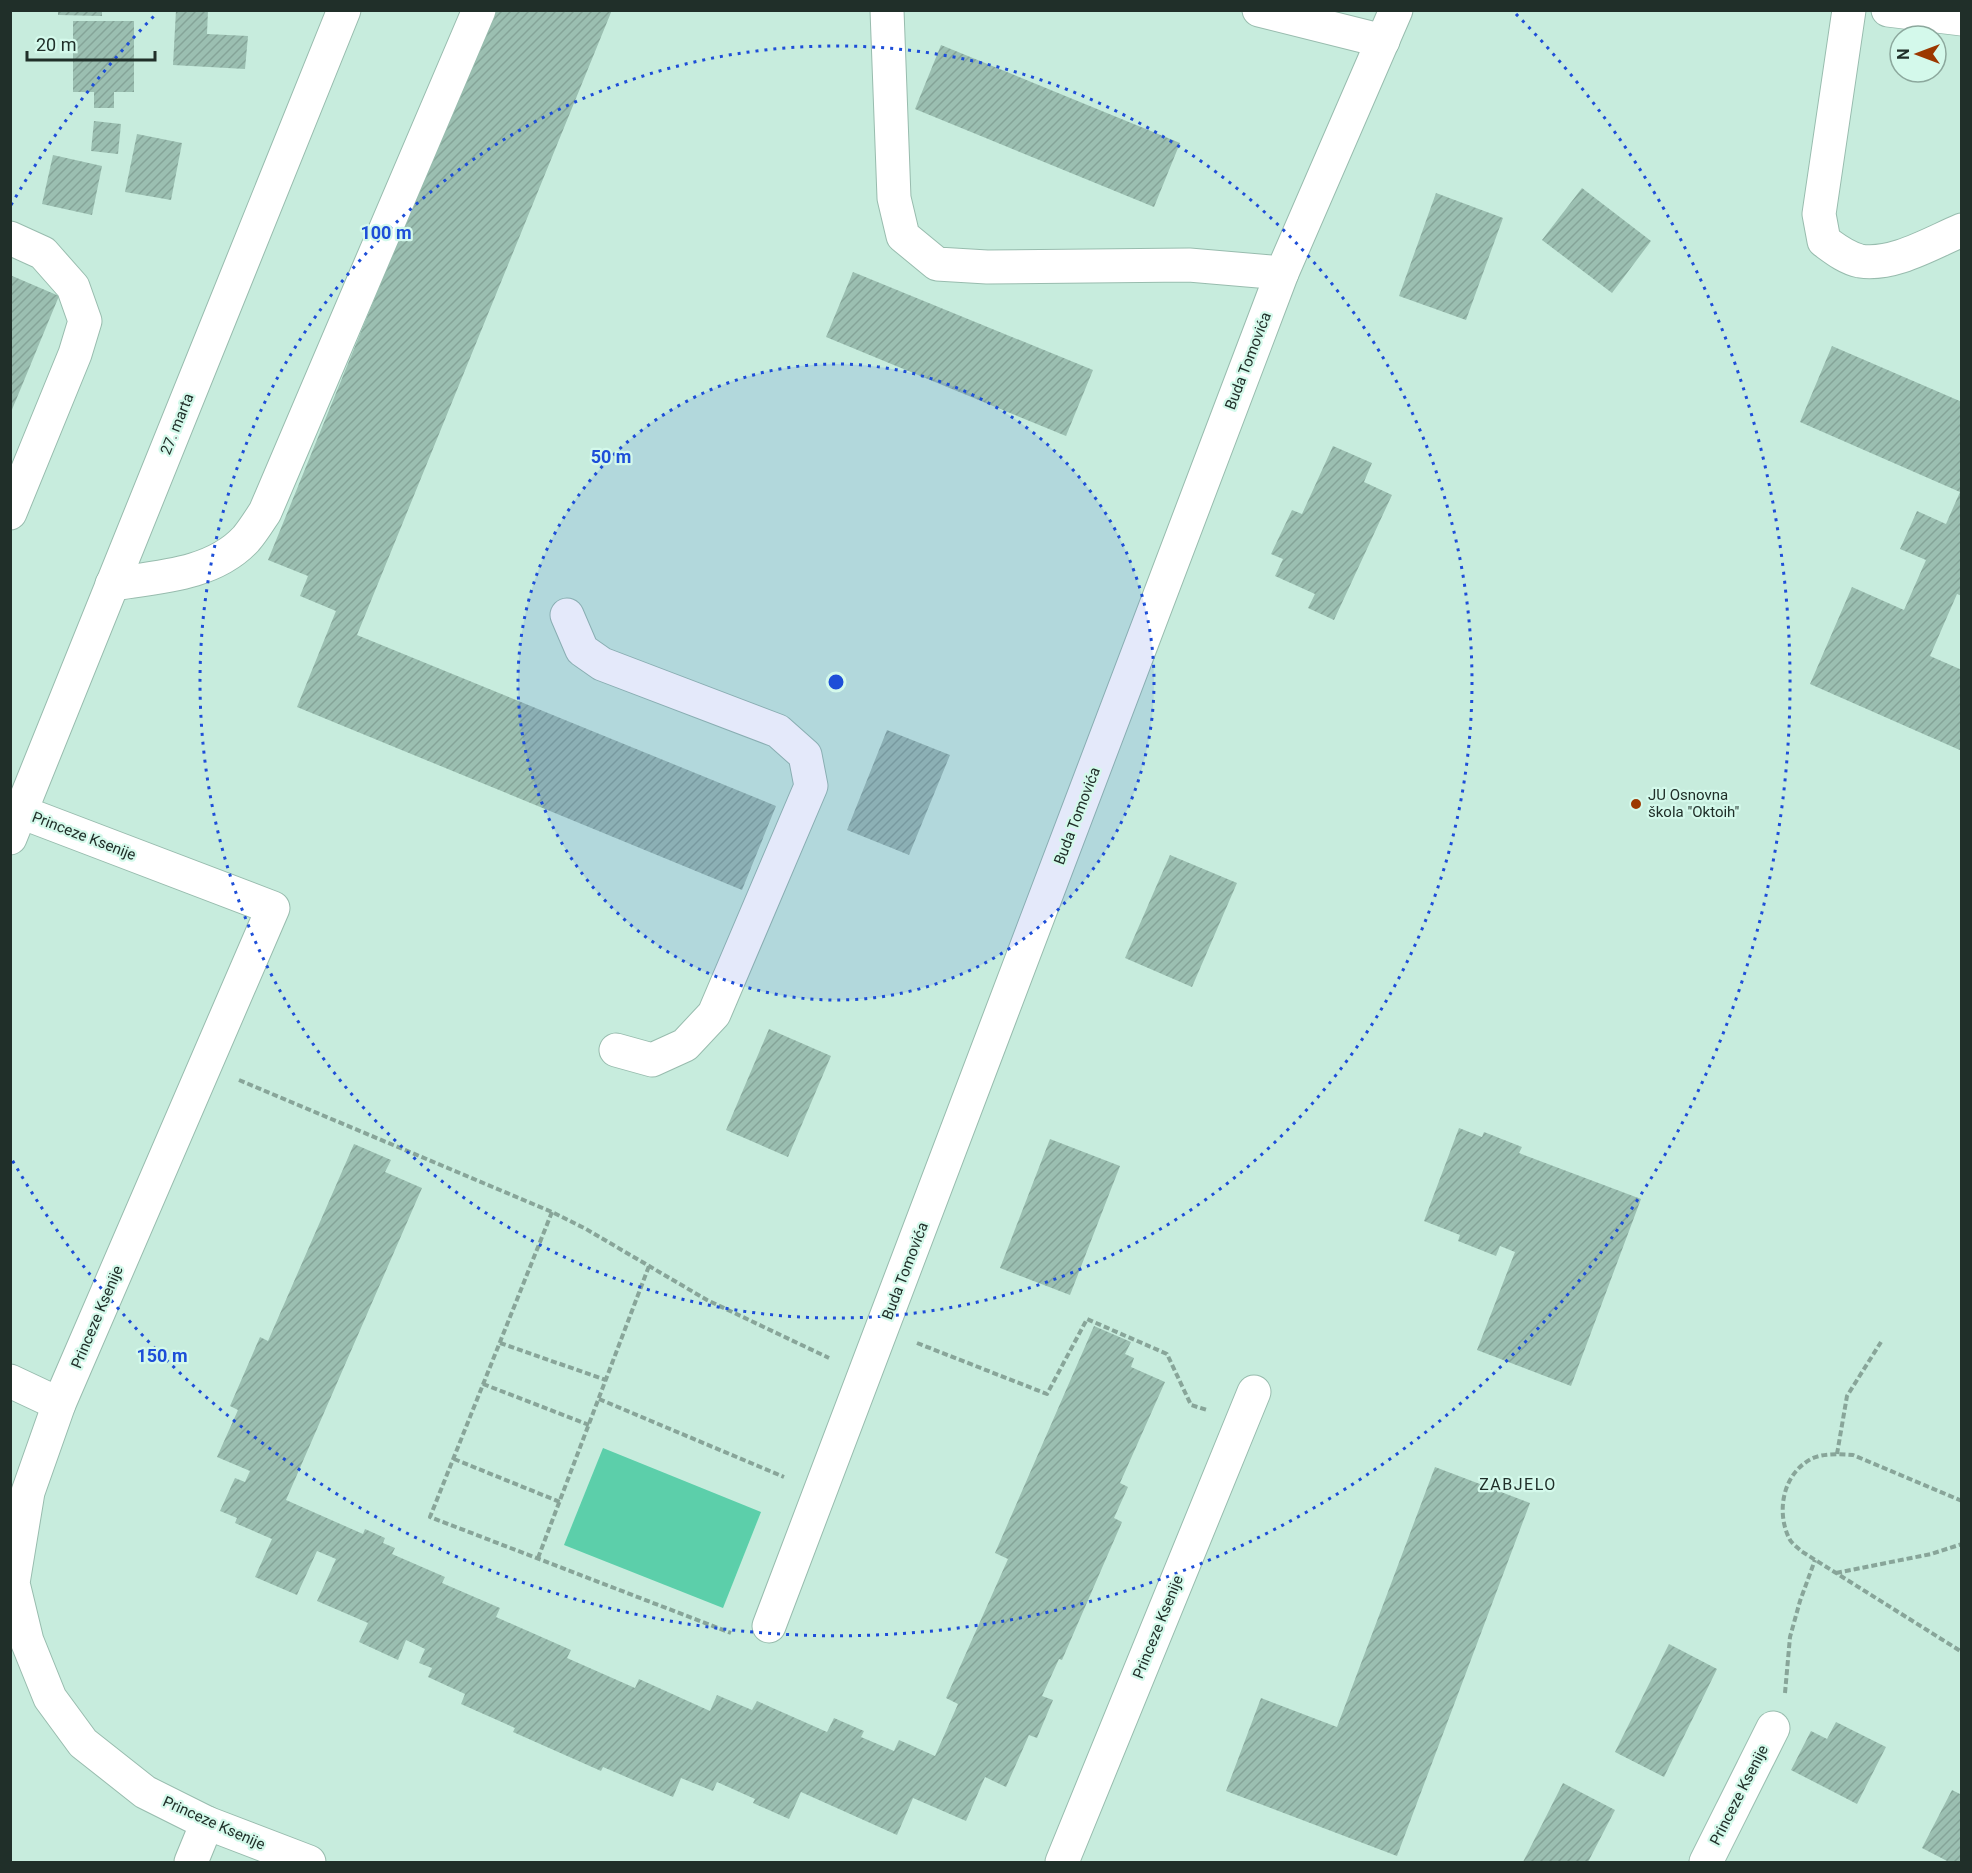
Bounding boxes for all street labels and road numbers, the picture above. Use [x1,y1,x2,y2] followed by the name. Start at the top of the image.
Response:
[1221,310,1275,412] street label: Buda Tomovića
[157,391,197,457] street label: 27. marta
[1050,765,1104,867] street label: Buda Tomovića
[29,808,139,864] street label: Princeze Ksenije
[878,1220,932,1322] street label: Buda Tomovića
[67,1263,127,1371] street label: Princeze Ksenije
[1129,1573,1187,1681] street label: Princeze Ksenije
[1706,1742,1772,1848] street label: Princeze Ksenije
[160,1792,268,1854] street label: Princeze Ksenije

